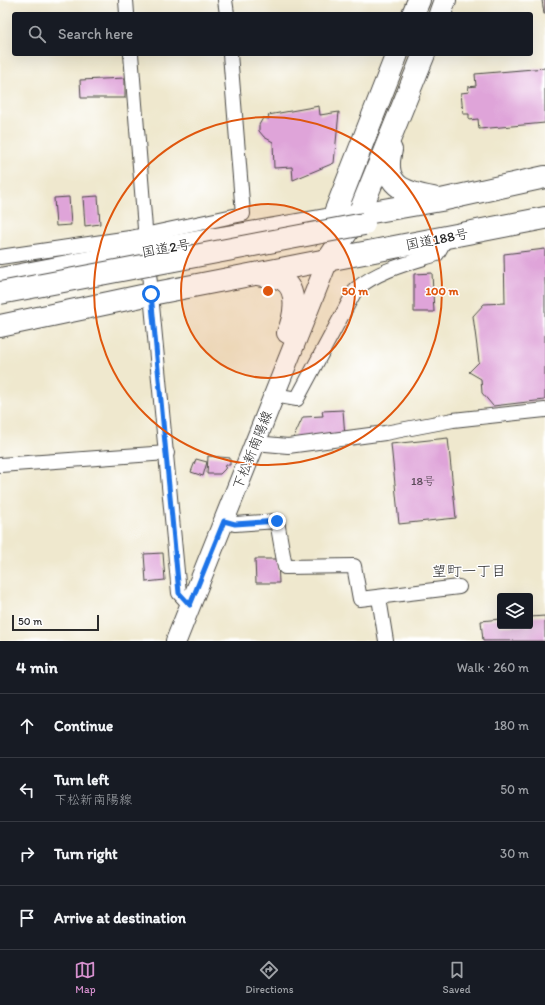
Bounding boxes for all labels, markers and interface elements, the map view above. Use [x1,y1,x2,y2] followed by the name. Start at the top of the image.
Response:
[12,12,533,56] search box
[26,23,48,45] icon: search
[58,25,133,43] text: Search here
[404,225,470,254] street label: 国道188号
[140,236,192,261] street label: 国道2号
[261,284,275,298] centre of rings
[342,284,369,298] text: 50 m
[425,284,459,298] text: 100 m
[142,285,160,303] route start
[229,408,276,492] street label: 下松新南陽線
[411,474,435,488] house number: 18号
[268,512,286,530] route end
[431,562,507,580] district label: 望町一丁目
[497,593,533,629] map controls
[497,593,533,629] button: layers
[12,613,99,632] scale bar
[18,615,42,628] text: 50 m
[16,657,58,677] text: 4 min
[457,660,529,675] text: Walk · 260 m
[16,715,38,737] icon: ahead
[54,717,113,735] text: Continue
[494,718,529,733] text: 180 m
[54,771,109,789] text: Turn left
[16,779,38,801] icon: left
[500,782,529,797] text: 50 m
[54,792,132,807] text: 下松新南陽線
[16,843,38,865] icon: right
[54,845,118,863] text: Turn right
[500,846,529,861] text: 30 m
[16,907,38,929] icon: arrive
[54,909,186,927] text: Arrive at destination
[74,959,96,996] tab: Map
[245,959,294,996] tab: Directions
[442,959,471,996] tab: Saved

